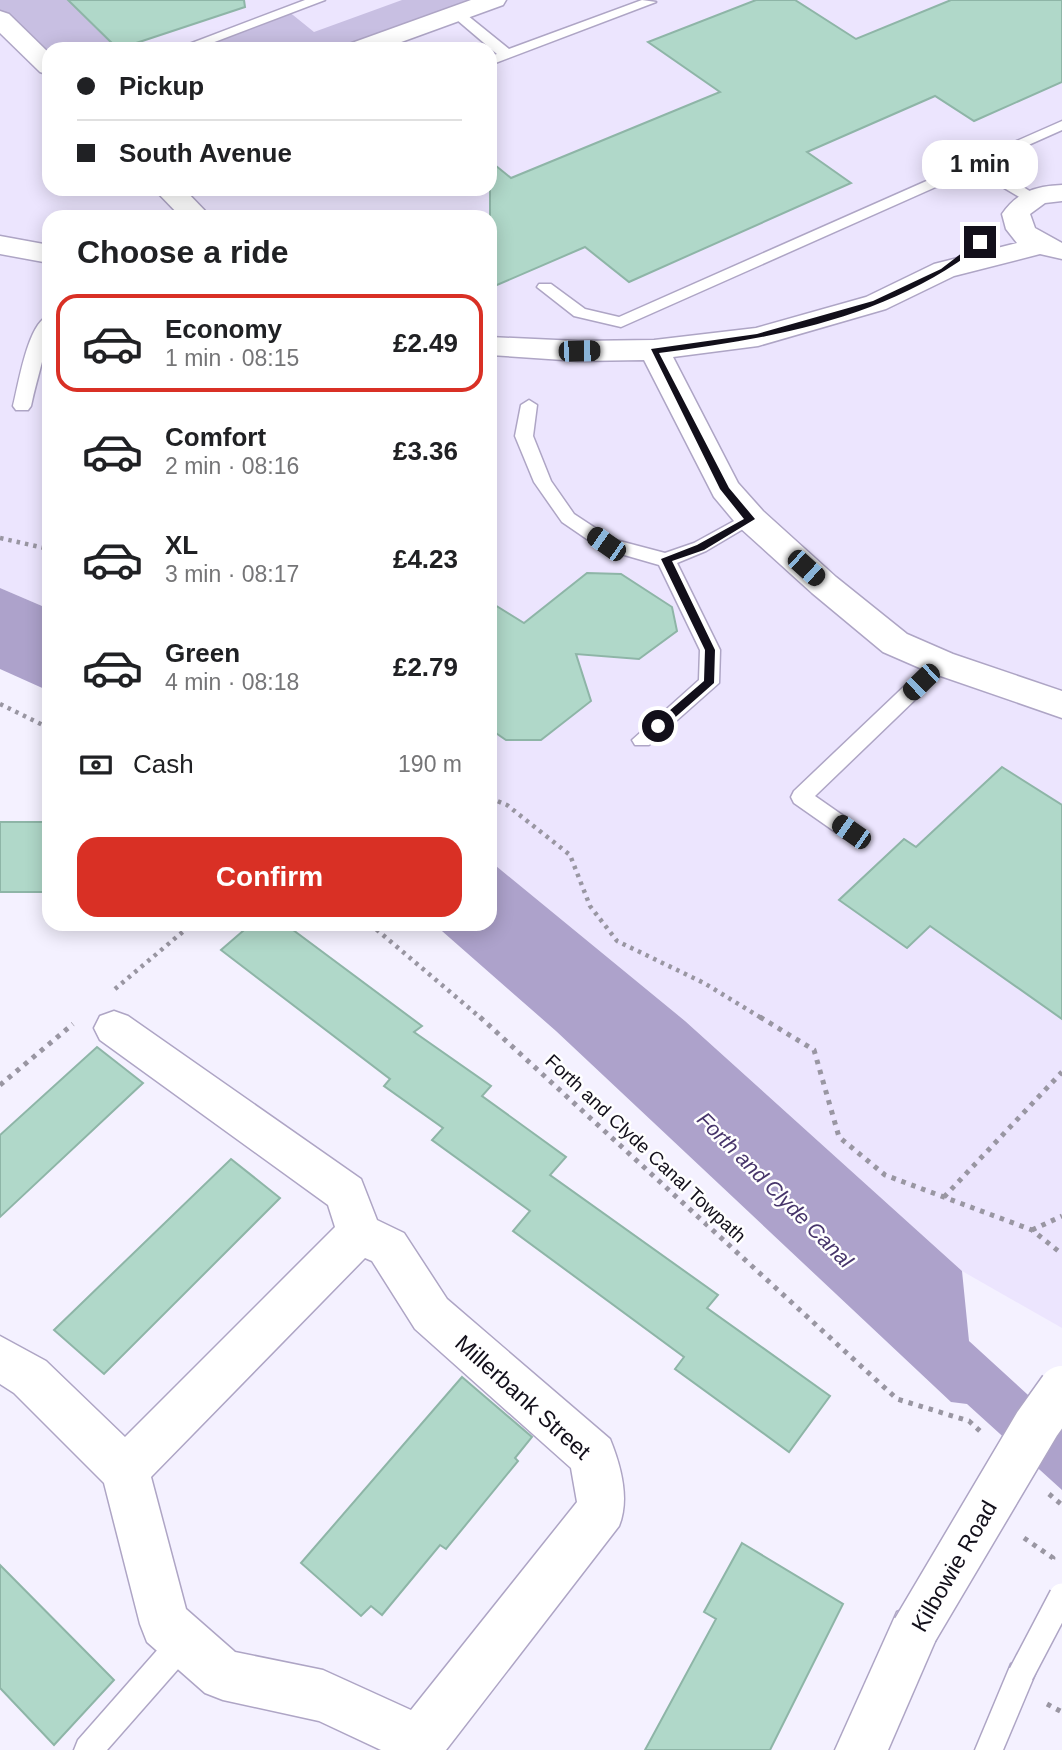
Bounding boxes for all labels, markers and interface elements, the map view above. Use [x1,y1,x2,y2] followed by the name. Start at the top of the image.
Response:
[119,71,204,101] text: Pickup
[119,138,292,168] text: South Avenue
[922,140,1038,190] callout: 1 min
[950,151,1010,177] text: 1 min
[964,226,996,258] route end
[77,234,289,270] text: Choose a ride
[81,312,144,375] icon: car
[165,314,282,344] text: Economy
[393,328,458,358] text: £2.49
[558,340,601,362] car
[165,345,299,371] text: 1 min · 08:15
[81,420,144,483] icon: car
[165,422,266,452] text: Comfort
[393,436,458,466] text: £3.36
[165,453,299,479] text: 2 min · 08:16
[583,523,630,565] car
[81,528,144,591] icon: car
[165,530,198,560] text: XL
[393,544,458,574] text: £4.23
[784,546,829,590] car
[165,561,299,587] text: 3 min · 08:17
[81,636,144,699] icon: car
[165,638,240,668] text: Green
[393,652,458,682] text: £2.79
[899,660,944,704] car
[165,669,299,695] text: 4 min · 08:18
[642,710,674,742] route start
[77,746,115,784] icon: cash
[133,749,194,779] text: Cash
[398,751,462,777] text: 190 m
[828,811,875,853] car
[77,837,462,917] button: Confirm
[541,1050,750,1247] street label: Forth and Clyde Canal Towpath
[693,1107,859,1273] water label: Forth and Clyde Canal
[450,1330,596,1465] street label: Millerbank Street
[906,1496,1002,1636] street label: Kilbowie Road

